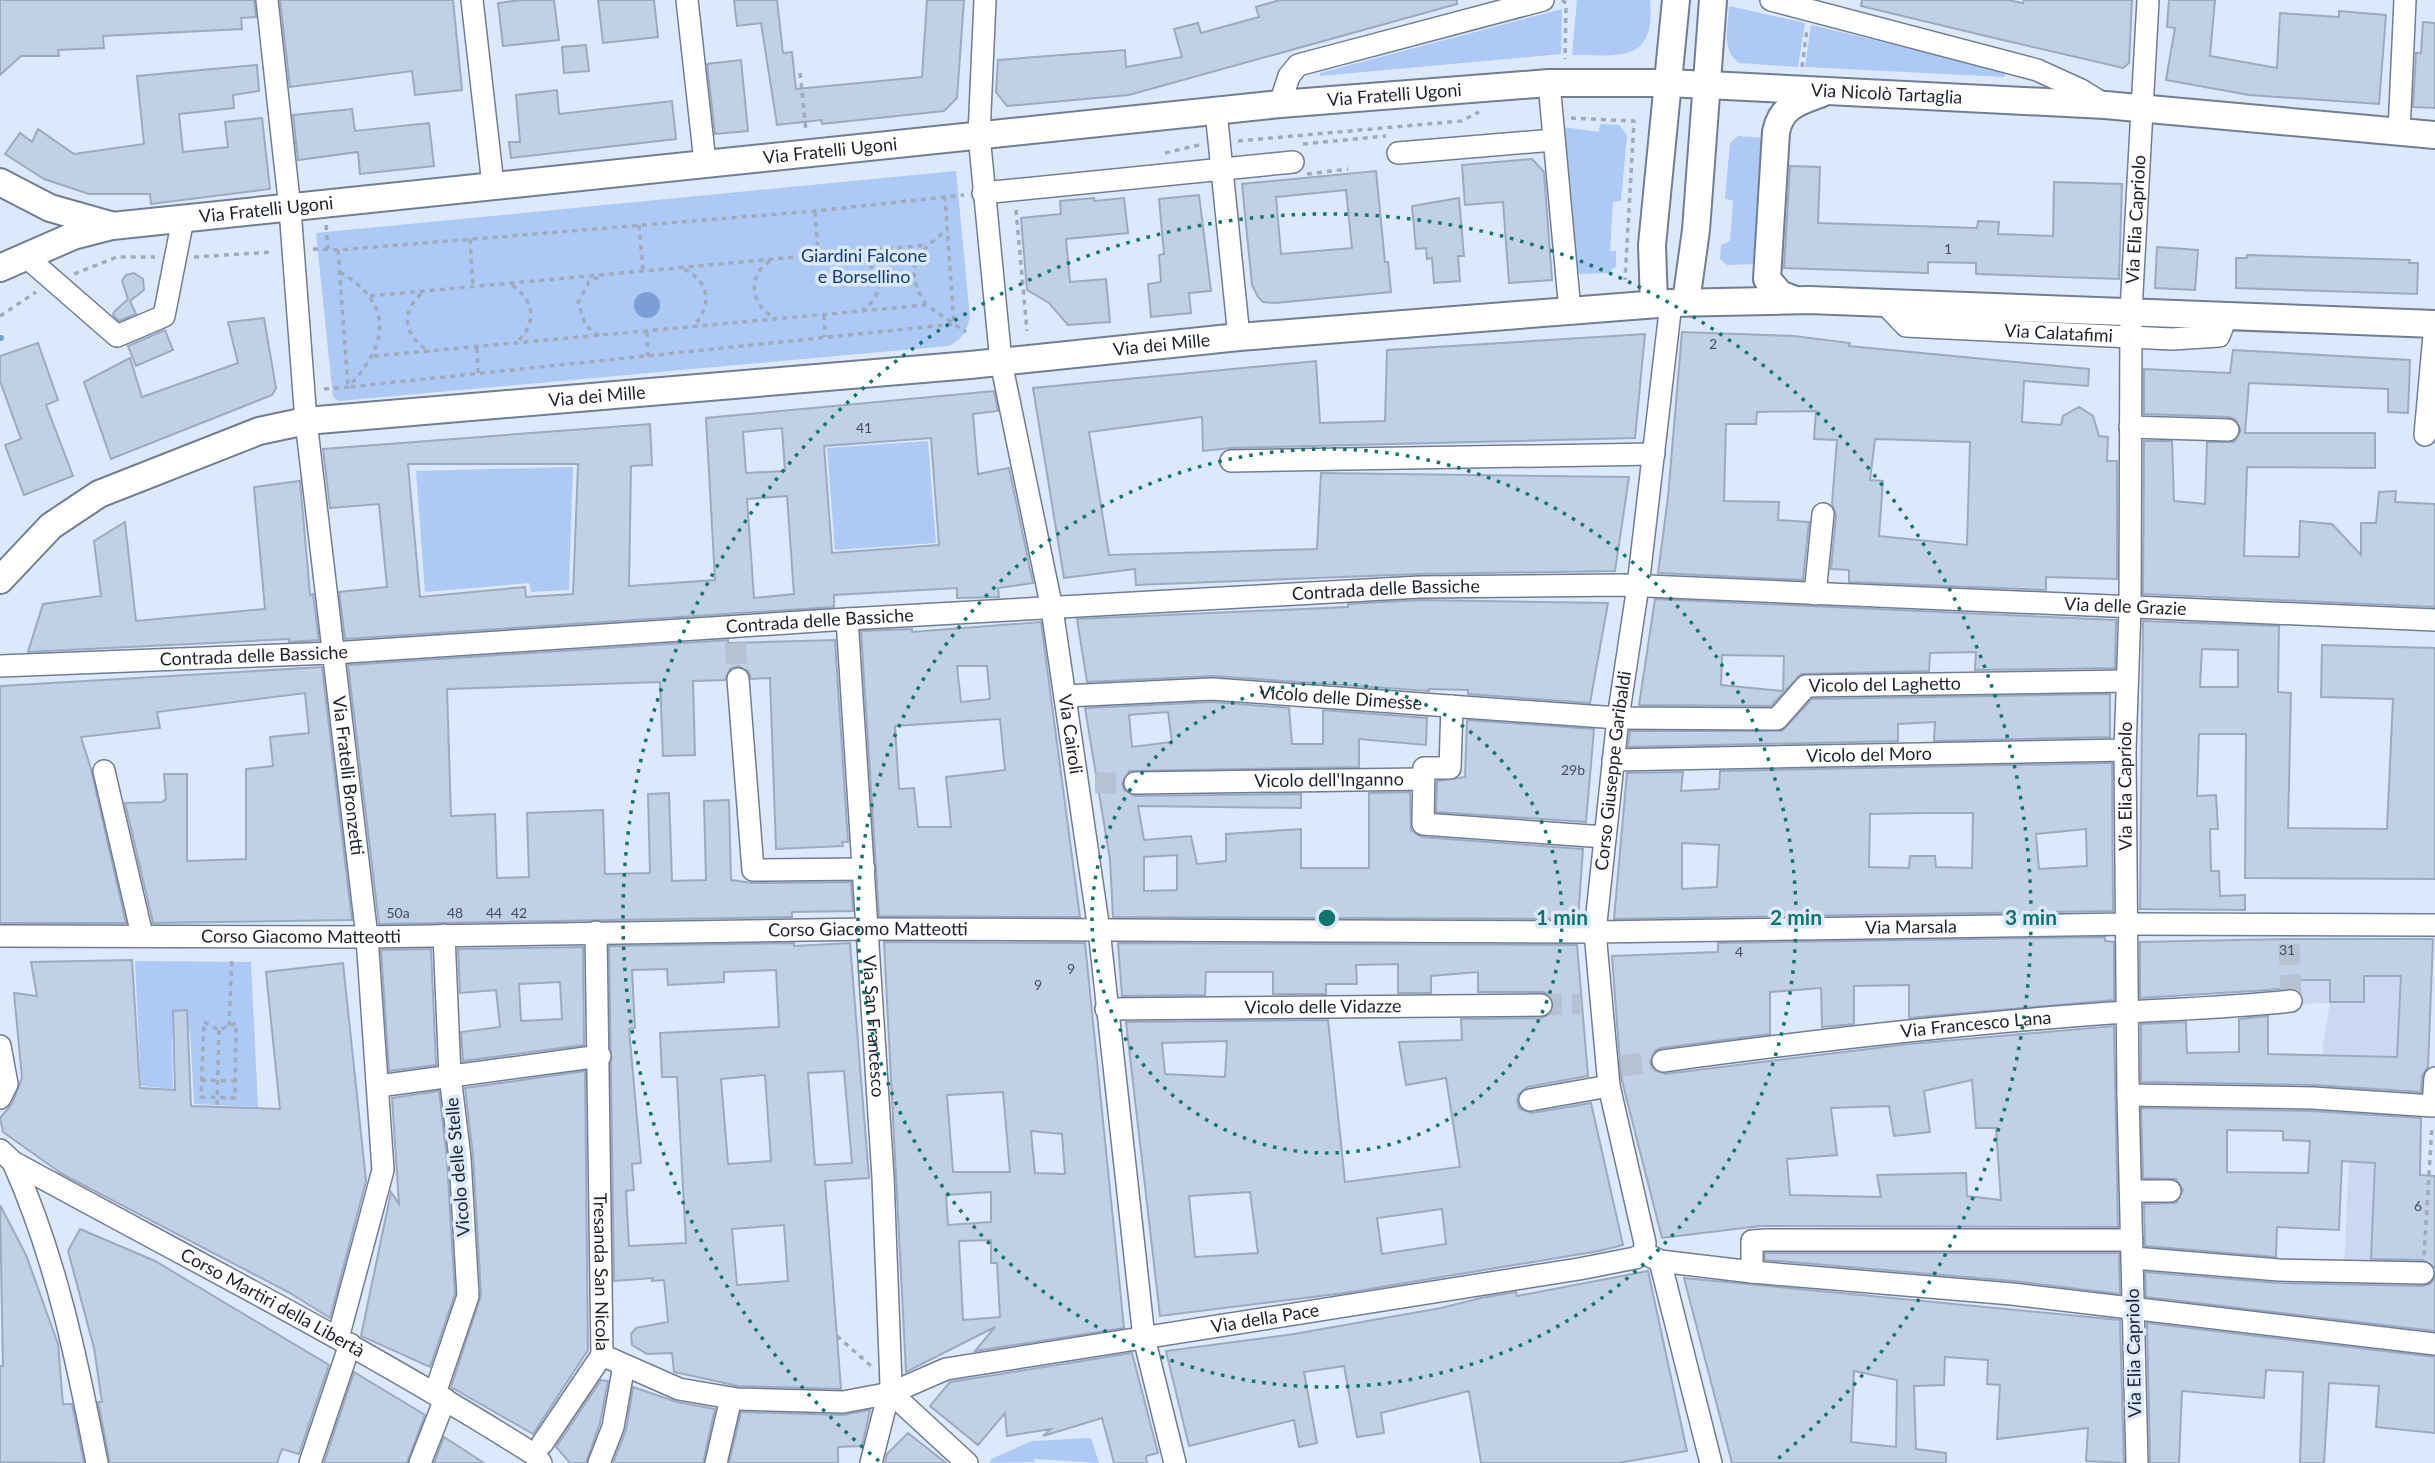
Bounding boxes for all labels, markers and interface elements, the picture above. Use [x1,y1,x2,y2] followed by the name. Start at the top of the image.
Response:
[1326,78,1462,110] street label: Via Fratelli Ugoni
[1810,78,1963,108] street label: Via Nicolò Tartaglia
[762,132,898,168] street label: Via Fratelli Ugoni
[2121,154,2150,284] street label: Via Elia Capriolo
[198,191,334,227] street label: Via Fratelli Ugoni
[1944,240,1952,257] house number: 1
[801,244,927,287] park label: Giardini Falcone e Borsellino
[2004,319,2114,346] street label: Via Calatafimi
[1112,328,1211,360] street label: Via dei Mille
[1709,335,1717,352] house number: 2
[547,380,646,411] street label: Via dei Mille
[856,419,872,436] house number: 41
[1291,574,1480,604] street label: Contrada delle Bassiche
[2064,592,2187,619] street label: Via delle Grazie
[725,603,914,637] street label: Contrada delle Bassiche
[159,640,349,670] street label: Contrada delle Bassiche
[1590,669,1635,872] street label: Corso Giuseppe Garibaldi
[1809,672,1961,696] street label: Vicolo del Laghetto
[1258,680,1423,714] street label: Vicolo delle Dimesse
[1055,693,1088,775] street label: Via Cairoli
[329,695,369,856] street label: Via Fratelli Bronzetti
[2113,721,2136,851] street label: Via Elia Capriolo
[1806,742,1932,766] street label: Vicolo del Moro
[1561,761,1585,778] house number: 29b
[1254,767,1404,791] street label: Vicolo dell'Inganno
[386,904,410,921] house number: 50a
[447,904,463,921] house number: 48
[486,904,502,921] house number: 44
[511,904,527,921] house number: 42
[1536,904,1588,929] text: 1 min
[1770,904,1822,929] text: 2 min
[2005,904,2057,929] text: 3 min
[1315,906,1339,930] centre of rings
[1865,915,1957,938] street label: Via Marsala
[768,917,968,941] street label: Corso Giacomo Matteotti
[201,924,401,947] street label: Corso Giacomo Matteotti
[2279,941,2295,958] house number: 31
[1735,943,1743,960] house number: 4
[859,954,890,1098] street label: Via San Francesco
[1067,960,1075,977] house number: 9
[1034,976,1042,993] house number: 9
[1244,994,1402,1018] street label: Vicolo delle Vidazze
[1899,1006,2052,1042] street label: Via Francesco Lana
[440,1097,474,1238] street label: Vicolo delle Stelle
[590,1193,614,1351] street label: Tresanda San Nicola
[2414,1197,2422,1214] house number: 6
[177,1243,369,1361] street label: Corso Martiri della Libertà
[2121,1288,2145,1418] street label: Via Elia Capriolo
[1209,1298,1321,1337] street label: Via della Pace

